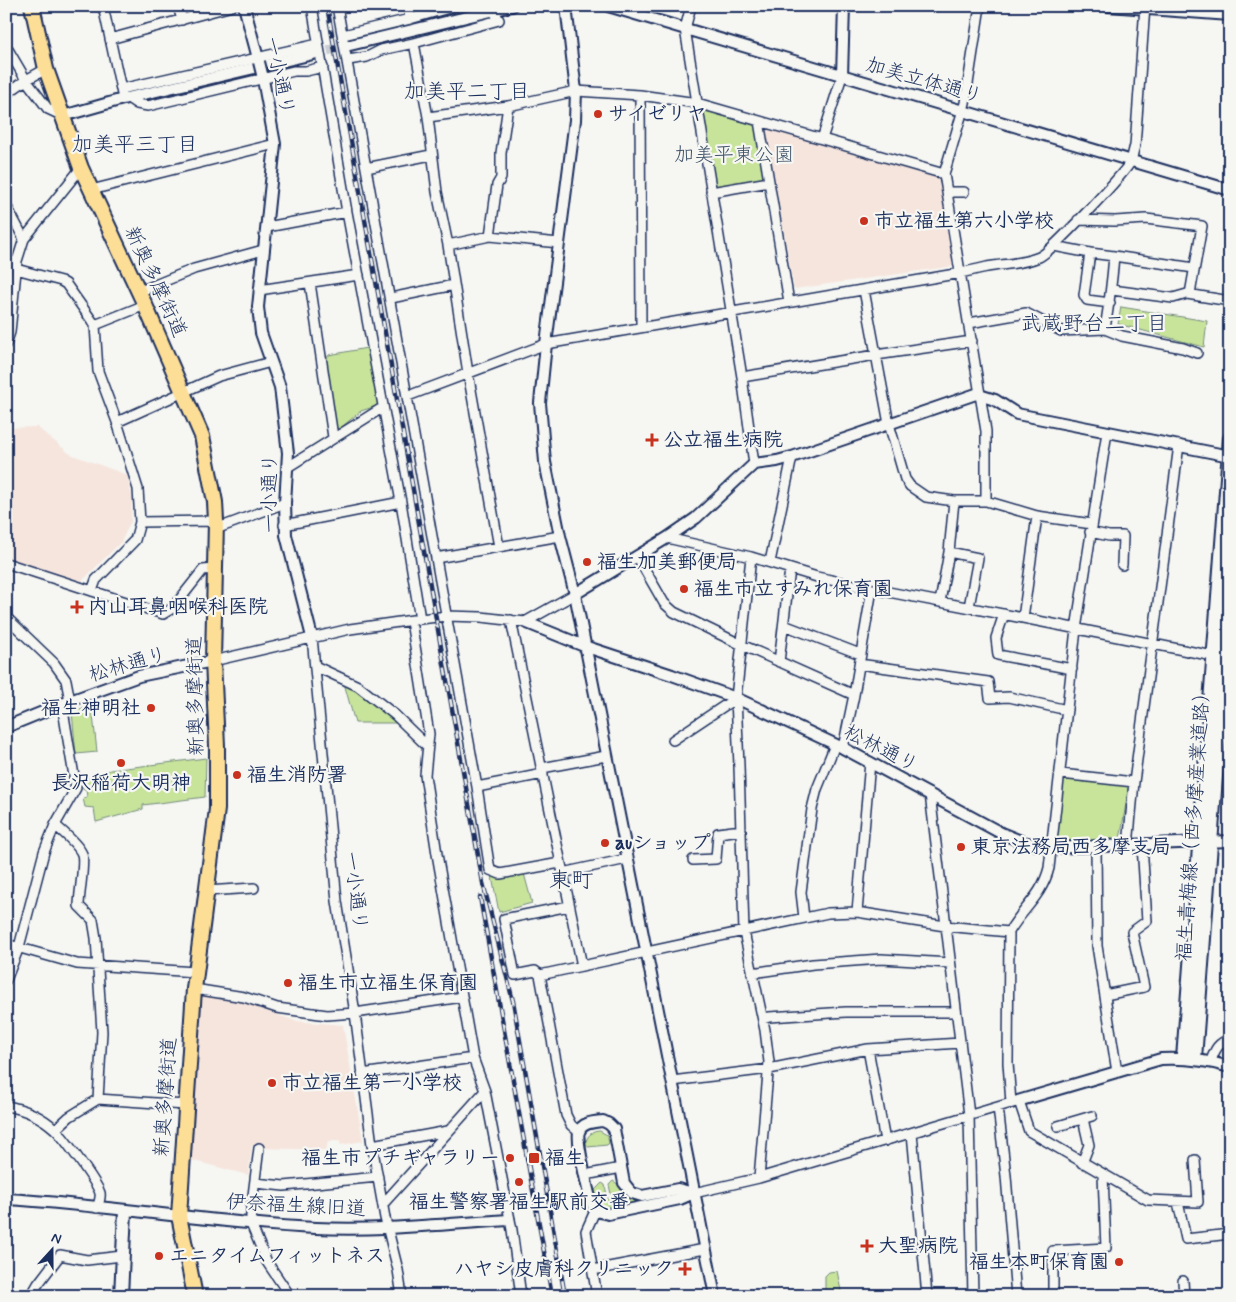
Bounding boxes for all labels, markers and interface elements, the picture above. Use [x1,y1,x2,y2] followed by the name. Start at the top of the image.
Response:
[257,34,301,118] street label: 一小通り
[863,51,985,111] street label: 加美立体通り
[404,78,530,106] district label: 加美平二丁目
[608,101,707,128] place label: サイゼリヤ
[592,108,604,120] marker: サイゼリヤ
[72,131,198,159] district label: 加美平三丁目
[674,142,794,169] park label: 加美平東公園
[874,208,1054,235] place label: 市立福生第六小学校
[858,215,870,227] marker: 市立福生第六小学校
[117,222,193,342] street label: 新奥多摩街道
[1021,310,1168,338] district label: 武蔵野台二丁目
[663,427,783,454] place label: 公立福生病院
[645,433,659,447] marker: 公立福生病院
[257,453,284,533] street label: 一小通り
[597,549,737,576] place label: 福生加美郵便局
[581,556,593,568] marker: 福生加美郵便局
[694,576,892,603] place label: 福生市立すみれ保育園
[678,583,690,595] marker: 福生市立すみれ保育園
[88,594,268,621] place label: 内山耳鼻咽喉科医院
[70,600,84,614] marker: 内山耳鼻咽喉科医院
[181,636,211,756] street label: 新奥多摩街道
[86,641,170,689] street label: 松林通り
[1171,681,1217,963] street label: 福生青梅線（西多摩産業道路）
[41,695,141,722] place label: 福生神明社
[145,702,157,714] marker: 福生神明社
[839,719,923,779] street label: 松林通り
[115,757,127,769] marker: 長沢稲荷大明神
[247,762,347,789] place label: 福生消防署
[231,769,243,781] marker: 福生消防署
[51,770,191,797] place label: 長沢稲荷大明神
[615,830,711,857] place label: auショップ
[971,834,1171,861] place label: 東京法務局西多摩支局
[599,837,611,849] marker: auショップ
[955,841,967,853] marker: 東京法務局西多摩支局
[337,850,373,932] street label: 一小通り
[549,867,593,895] district label: 東町
[298,970,478,997] place label: 福生市立福生保育園
[282,977,294,989] marker: 福生市立福生保育園
[148,1036,184,1158] street label: 新奥多摩街道
[282,1070,462,1097] place label: 市立福生第一小学校
[266,1077,278,1089] marker: 市立福生第一小学校
[301,1145,500,1172] place label: 福生市プチギャラリー
[545,1145,585,1172] place label: 福生
[527,1151,541,1165] marker: 福生
[504,1152,516,1164] marker: 福生市プチギャラリー
[513,1176,525,1188] marker: 福生警察署福生駅前交番
[225,1189,367,1223] street label: 伊奈福生線旧道
[409,1189,629,1216] place label: 福生警察署福生駅前交番
[28,1224,78,1274] north arrow
[49,1229,64,1249] text: N
[878,1233,958,1260] place label: 大聖病院
[860,1239,874,1253] marker: 大聖病院
[169,1243,385,1270] place label: エニタイムフィットネス
[969,1249,1109,1276] place label: 福生本町保育園
[153,1250,165,1262] marker: エニタイムフィットネス
[454,1256,674,1283] place label: ハヤシ皮膚科クリニック
[1113,1256,1125,1268] marker: 福生本町保育園
[678,1262,692,1276] marker: ハヤシ皮膚科クリニック

